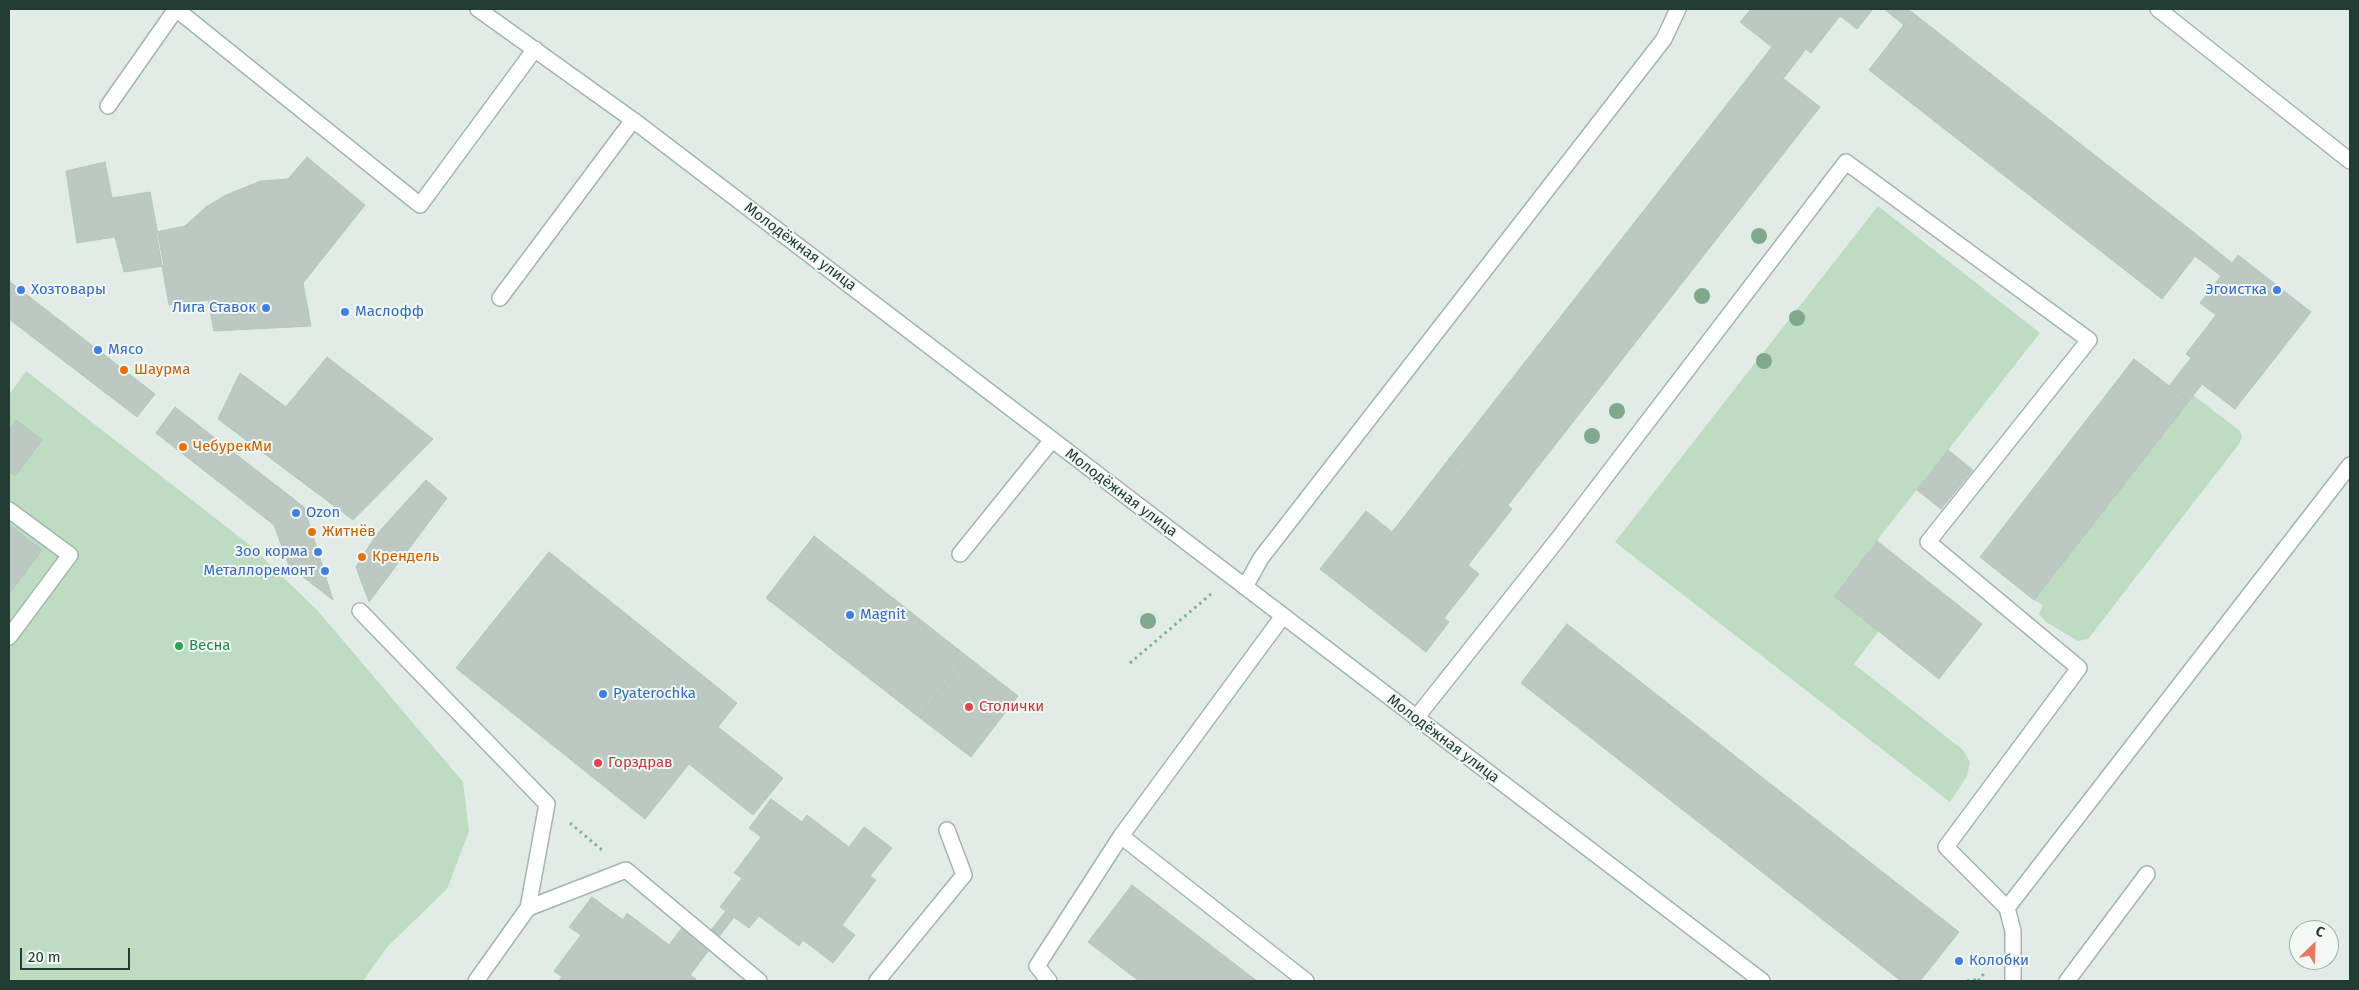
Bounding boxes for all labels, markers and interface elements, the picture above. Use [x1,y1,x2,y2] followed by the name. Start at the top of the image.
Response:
[740,199,860,295] street label: Молодёжная улица
[31,281,106,299] place label: Хозтовары
[2205,281,2267,299] place label: Эгоистка
[15,284,27,296] marker: Хозтовары
[2271,284,2283,296] marker: Эгоистка
[172,299,256,317] place label: Лига Ставок
[260,302,272,314] marker: Лига Ставок
[355,303,424,321] place label: Маслофф
[339,306,351,318] marker: Маслофф
[108,341,144,359] place label: Мясо
[92,344,104,356] marker: Мясо
[134,361,190,379] place label: Шаурма
[118,364,130,376] marker: Шаурма
[193,438,272,456] place label: ЧебурекМи
[177,441,189,453] marker: ЧебурекМи
[1061,445,1181,541] street label: Молодёжная улица
[306,504,340,522] place label: Ozon
[290,507,302,519] marker: Ozon
[322,523,376,541] place label: Житнёв
[306,526,318,538] marker: Житнёв
[235,543,308,561] place label: Зоо корма
[312,546,324,558] marker: Зоо корма
[372,548,440,566] place label: Крендель
[356,551,368,563] marker: Крендель
[204,562,315,580] place label: Металлоремонт
[319,565,331,577] marker: Металлоремонт
[860,606,906,624] place label: Magnit
[844,609,856,621] marker: Magnit
[189,637,231,655] place label: Весна
[173,640,185,652] marker: Весна
[613,685,696,703] place label: Pyaterochka
[597,688,609,700] marker: Pyaterochka
[1383,691,1503,787] street label: Молодёжная улица
[979,698,1044,716] place label: Столички
[963,701,975,713] marker: Столички
[608,754,673,772] place label: Горздрав
[592,757,604,769] marker: Горздрав
[2289,920,2339,970] north arrow
[2313,922,2327,941] text: С
[22,938,132,970] scale bar
[28,948,61,966] text: 20 m
[1969,952,2029,970] place label: Колобки
[1953,955,1965,967] marker: Колобки

